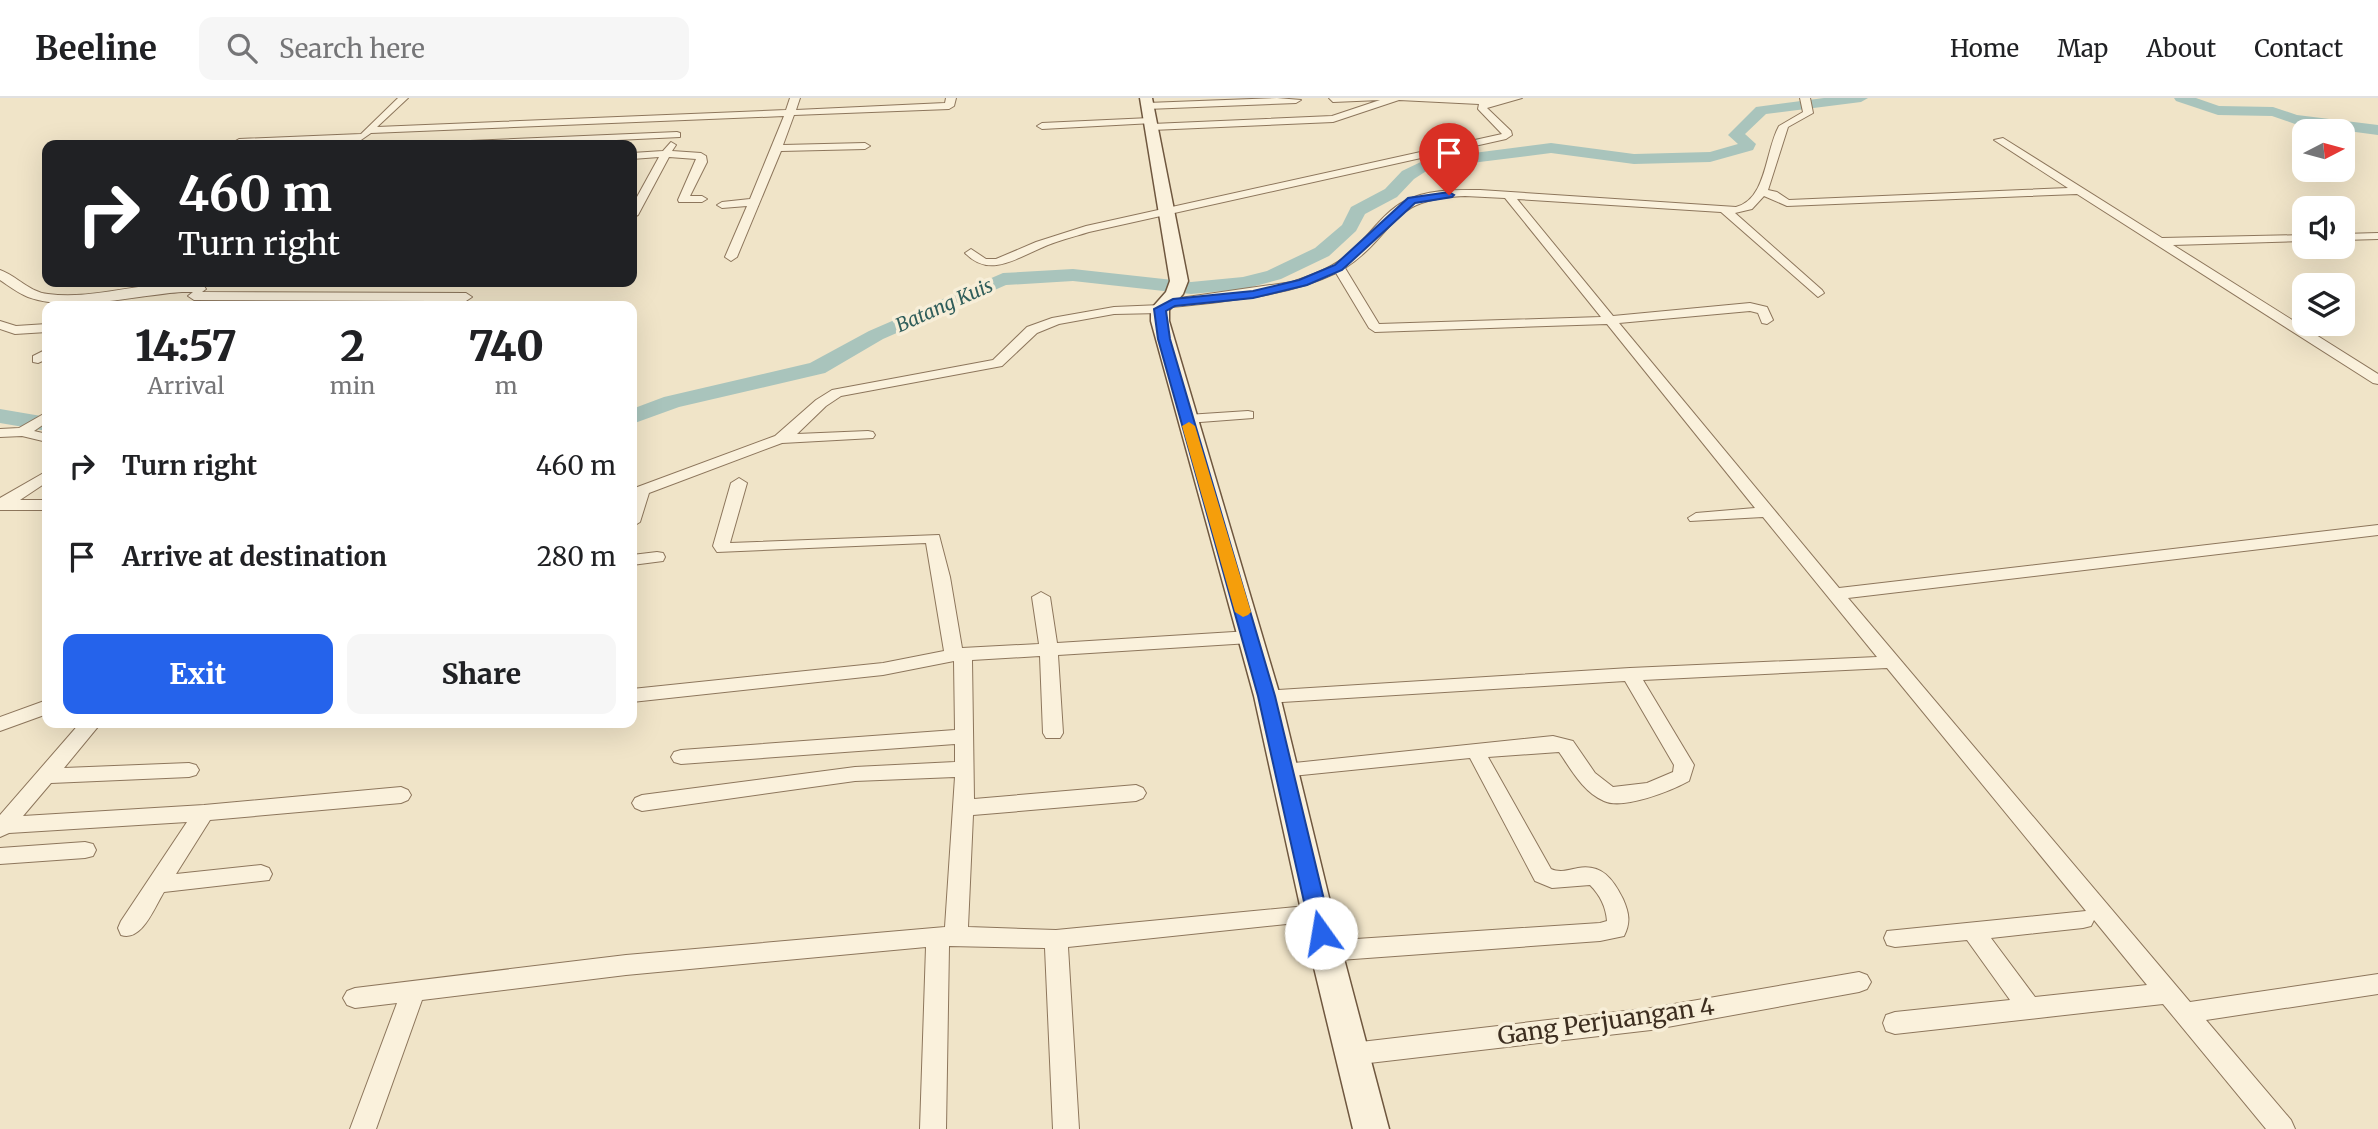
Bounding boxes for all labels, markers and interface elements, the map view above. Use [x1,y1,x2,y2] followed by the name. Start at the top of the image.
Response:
[199,17,689,80] search box
[35,28,157,69] text: Beeline
[223,29,261,67] icon: search
[279,32,425,65] text: Search here
[1950,33,2019,64] text: Home
[2057,33,2108,64] text: Map
[2146,33,2216,64] text: About
[2254,33,2343,64] text: Contact
[2292,119,2356,182] north arrow
[2292,119,2355,336] map controls
[1419,123,1479,195] pin
[1430,134,1468,172] icon: arrive
[178,163,332,224] text: 460 m
[63,168,154,259] icon: right
[2292,196,2355,259] button: sound
[178,224,340,264] text: Turn right
[892,273,996,337] water label: Batang Kuis
[2292,273,2355,336] button: layers
[135,320,237,372] text: 14:57
[340,320,365,372] text: 2
[468,320,544,372] text: 740
[148,371,224,400] text: Arrival
[330,371,375,400] text: min
[495,371,518,400] text: m
[63,447,101,485] icon: right
[122,449,257,482] text: Turn right
[536,449,616,482] text: 460 m
[63,538,101,576] icon: arrive
[122,540,387,573] text: Arrive at destination
[537,540,616,573] text: 280 m
[63,634,333,714] button: Exit
[347,634,616,714] button: Share
[1284,896,1358,970] position arrow
[1496,990,1717,1052] street label: Gang Perjuangan 4

